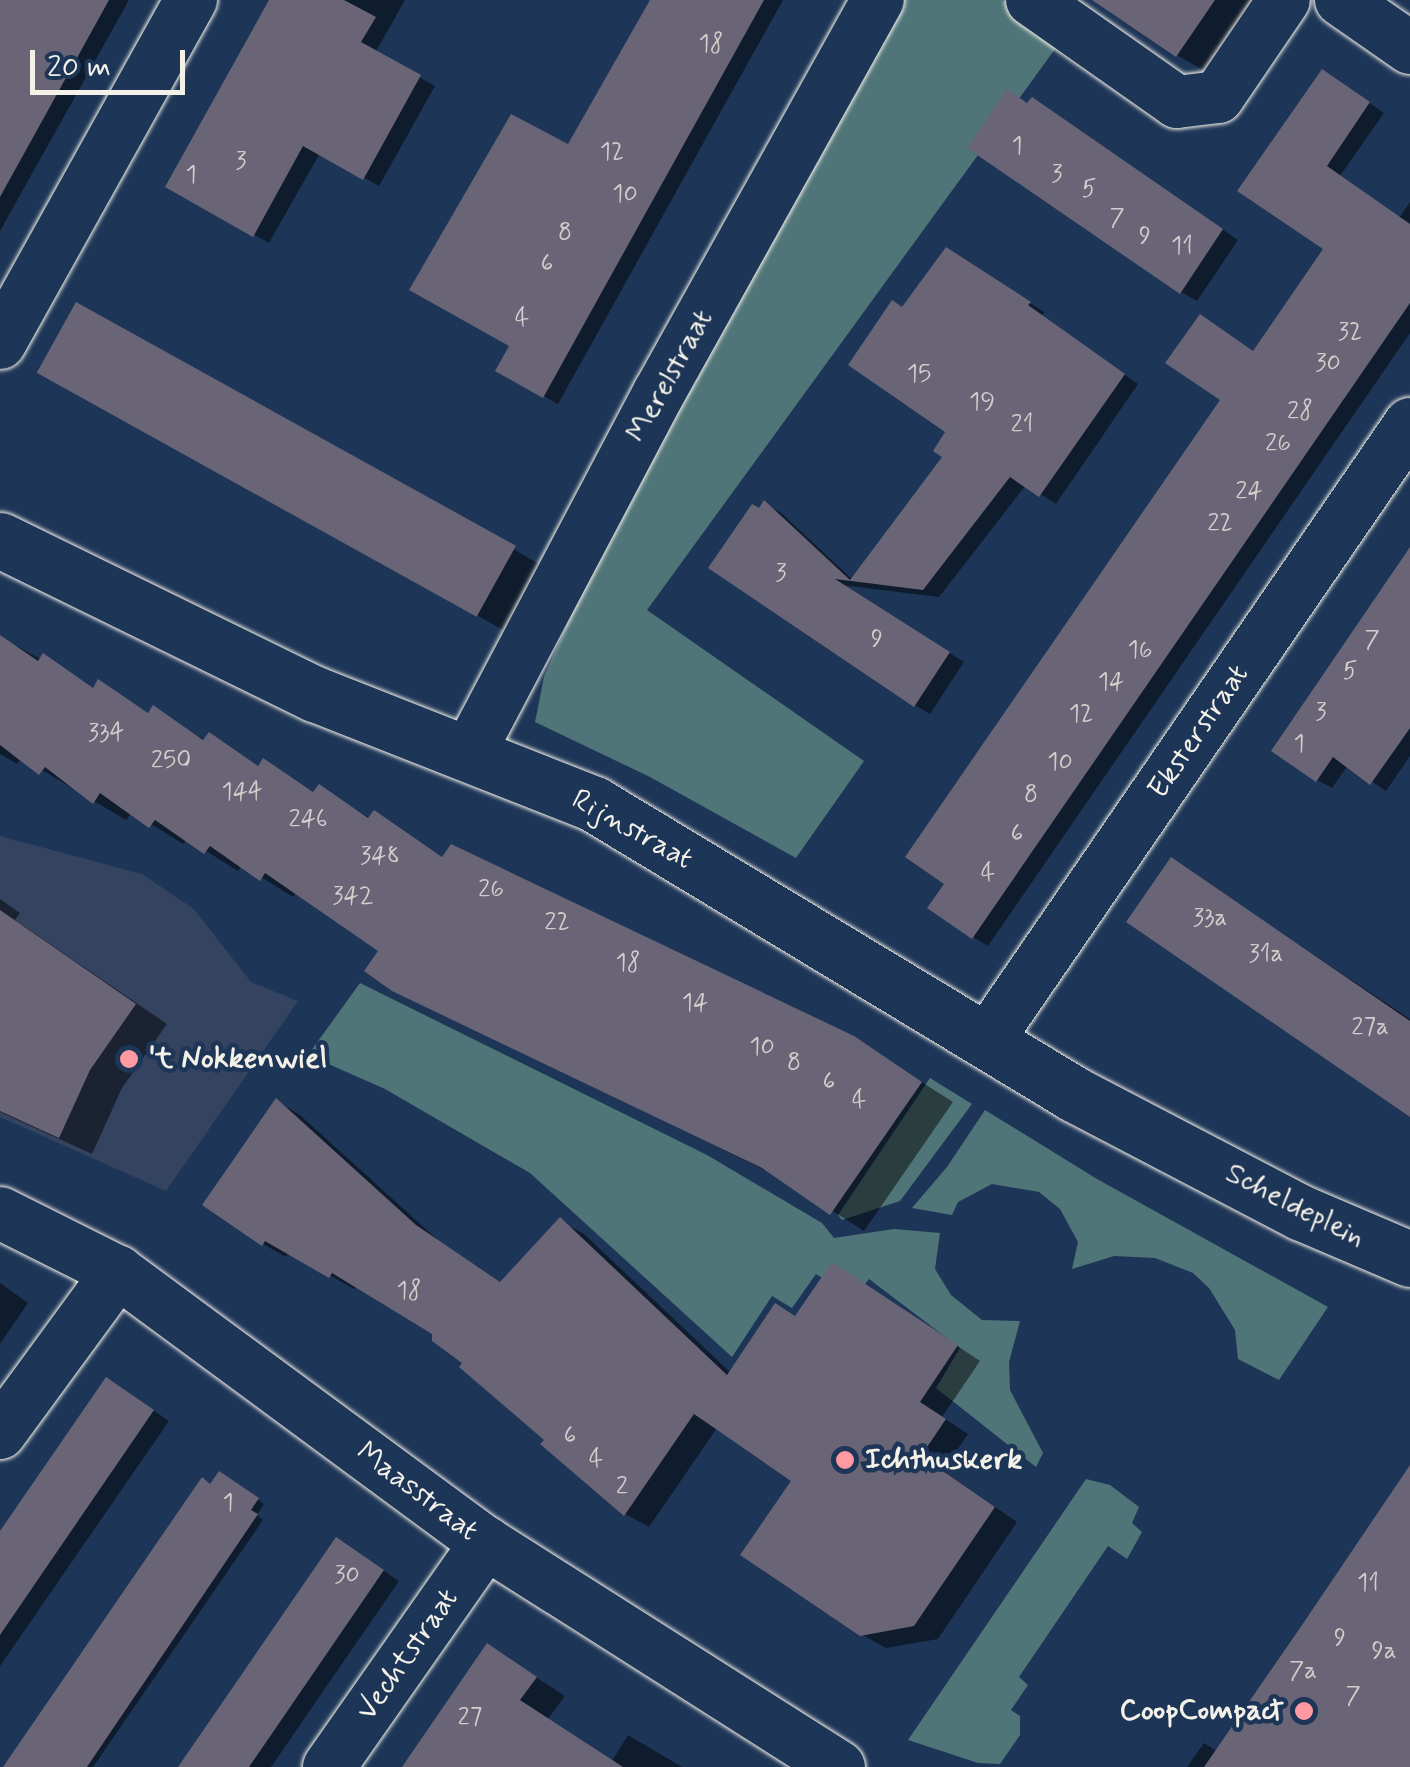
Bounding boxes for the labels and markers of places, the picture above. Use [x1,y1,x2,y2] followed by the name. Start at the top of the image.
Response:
[149,1041,321,1077] place label: 't Nokkenwiel
[118,1048,140,1070] marker: 't Nokkenwiel
[865,1442,1022,1478] place label: Ichthuskerk
[834,1449,856,1471] marker: Ichthuskerk
[1120,1693,1284,1729] place label: CoopCompact
[1293,1700,1315,1722] marker: CoopCompact

